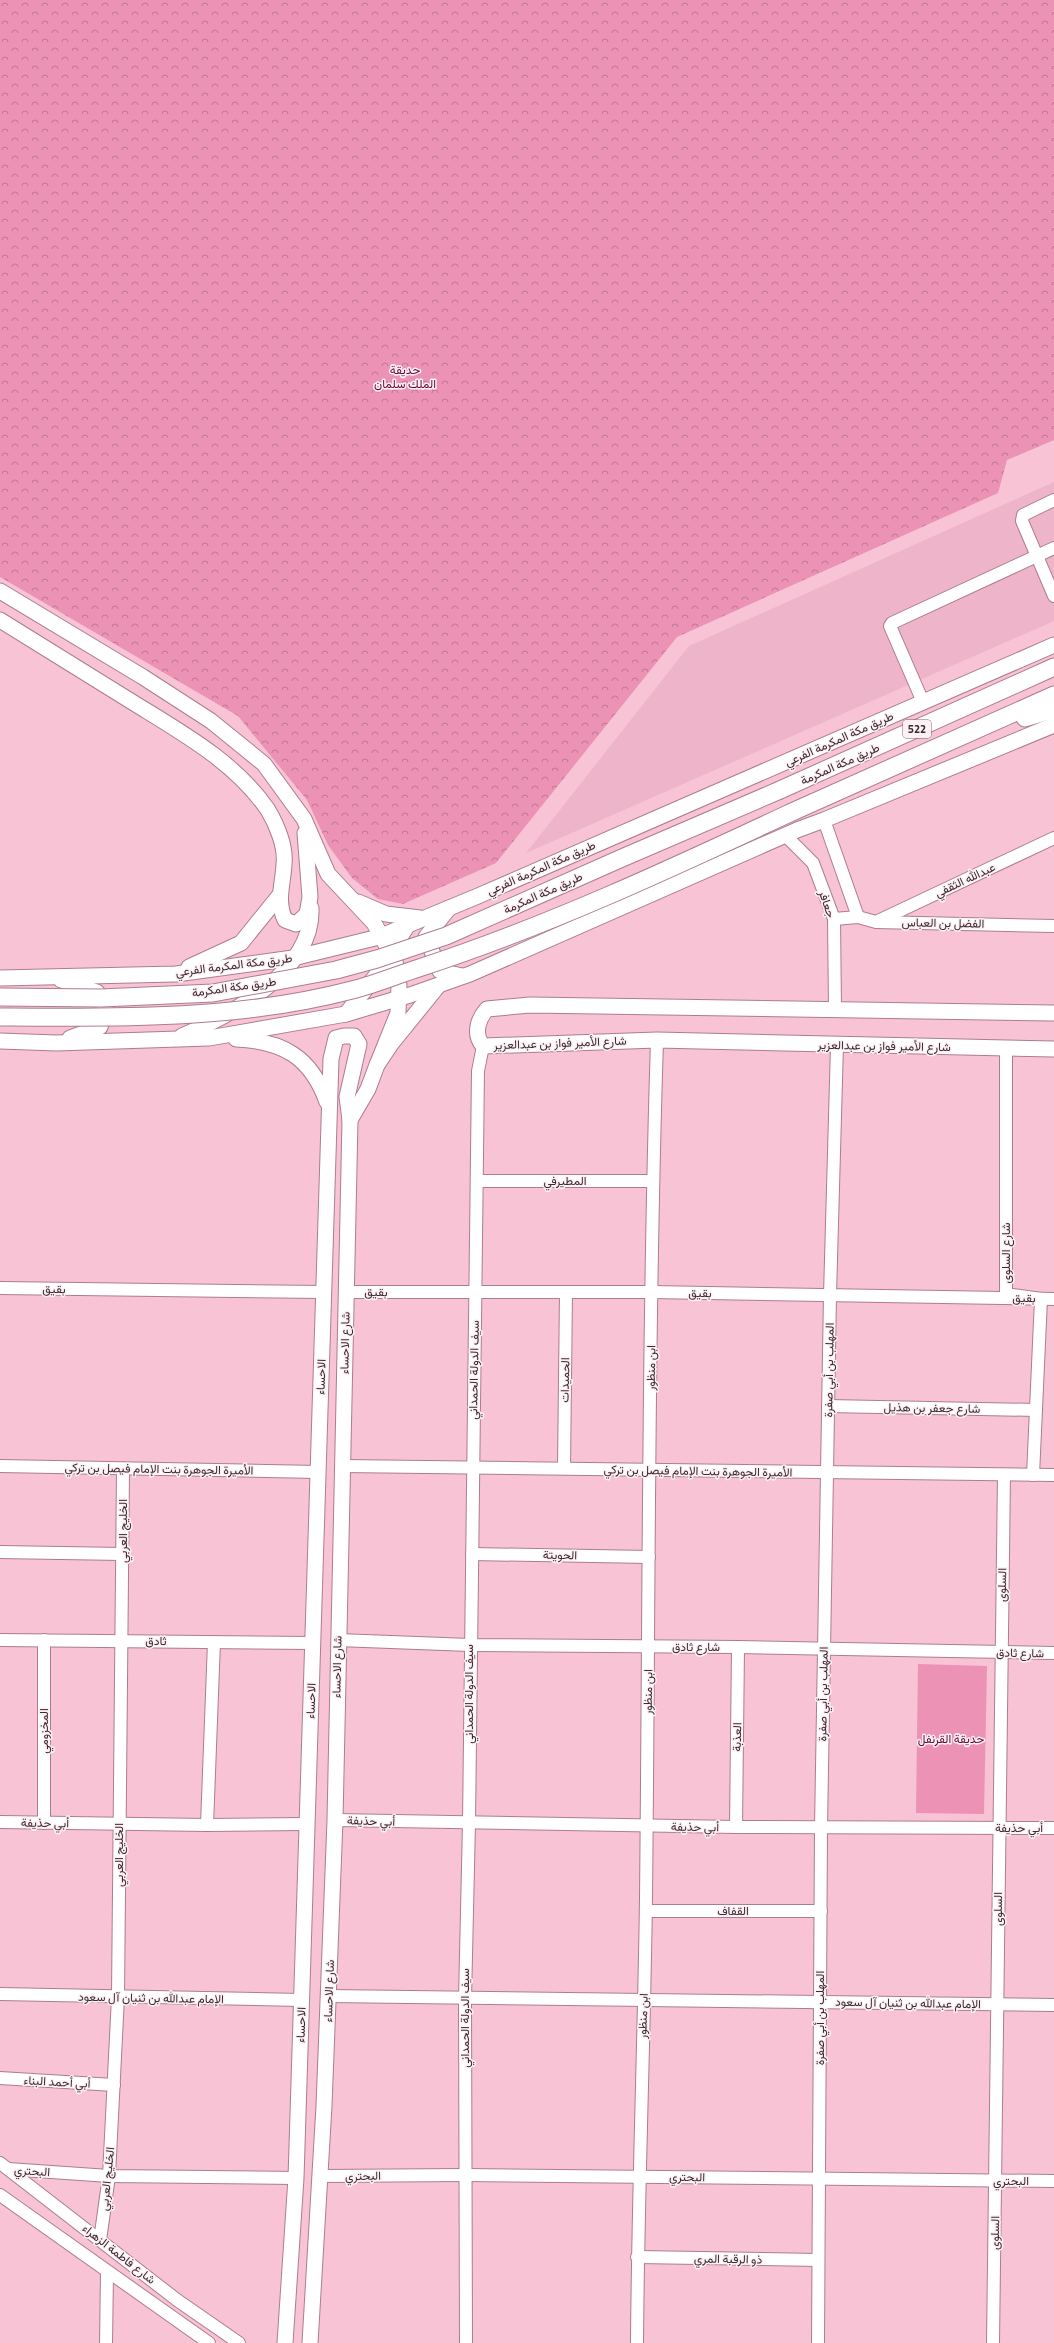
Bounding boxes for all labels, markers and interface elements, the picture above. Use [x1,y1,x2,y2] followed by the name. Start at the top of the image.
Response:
[374,360,436,393] park label: حديقة الملك سلمان
[782,709,896,769] street label: طريق مكة المكرمة الفرعي
[903,720,931,738] road number: 522
[798,740,882,788] street label: طريق مكة المكرمة
[484,838,598,898] street label: طريق مكة المكرمة الفرعي
[931,857,999,903] street label: عبدالله الثقفي
[501,869,585,917] street label: طريق مكة المكرمة
[814,886,841,920] street label: جعافر
[902,912,984,933] street label: الفضل بن العباس
[174,948,294,982] street label: طريق مكة المكرمة الفرعي
[190,971,278,1002] street label: طريق مكة المكرمة
[492,1031,627,1054] street label: شارع الأمير فواز بن عبدالعزير
[816,1035,951,1056] street label: شارع الأمير فواز بن عبدالعزير
[543,1171,587,1191] street label: المطيرفي
[996,1223,1015,1283] street label: شارع السلوى
[42,1279,66,1298] street label: بقيق
[364,1282,388,1301] street label: بقيق
[688,1283,712,1302] street label: بقيق
[1012,1288,1036,1307] street label: بقيق
[334,1312,355,1374] street label: شارع الاحساء
[463,1320,485,1420] street label: سيف الدولة الحمداني
[818,1322,840,1418] street label: المهلب بن أبي صفرة
[641,1345,660,1392] street label: ابن منظور
[555,1357,574,1403] street label: الحميدات
[310,1359,331,1395] street label: الاحساء
[884,1397,981,1418] street label: شارع جعفر بن هذيل
[64,1457,254,1481] street label: الأميرة الجوهرة بنت الإمام فيصل بن تركي
[603,1459,793,1483] street label: الأميرة الجوهرة بنت الإمام فيصل بن تركي
[113,1499,133,1563] street label: الخليج العربي
[543,1545,577,1564] street label: الحويتة
[992,1568,1011,1602] street label: السلوى
[145,1631,167,1650] street label: ثادق
[326,1636,347,1698] street label: شارع الاحساء
[672,1637,720,1656] street label: شارع ثادق
[996,1643,1044,1662] street label: شارع ثادق
[459,1644,479,1744] street label: سيف الدولة الحمداني
[812,1646,834,1742] street label: المهلب بن أبي صفرة
[638,1669,657,1716] street label: ابن منظور
[300,1683,321,1719] street label: الاحساء
[34,1708,54,1754] street label: المخزومي
[727,1722,746,1752] street label: العذبة
[918,1729,984,1748] park label: حديقة القرنفل
[347,1810,396,1832] street label: أبي حذيفة
[21,1813,69,1833] street label: أبي حذيفة
[671,1817,719,1837] street label: أبي حذيفة
[995,1818,1043,1838] street label: أبي حذيفة
[109,1823,129,1887] street label: الخليج العربي
[988,1892,1007,1926] street label: السلوى
[717,1901,749,1920] street label: القفاف
[318,1959,339,2023] street label: شارع الاحساء
[455,1968,475,2068] street label: سيف الدولة الحمداني
[810,1971,830,2065] street label: المهلب بن أبي صفرة
[78,1987,224,2008] street label: الإمام عبدالله بن ثنيان آل سعود
[835,1992,981,2013] street label: الإمام عبدالله بن ثنيان آل سعود
[632,1993,653,2040] street label: ابن منظور
[290,2007,311,2043] street label: الاحساء
[23,2070,91,2094] street label: أبي أحمد البناء
[94,2146,120,2212] street label: الخليج العربي
[13,2160,51,2182] street label: البحتري
[345,2166,381,2186] street label: البحتري
[669,2167,705,2187] street label: البحتري
[993,2171,1029,2191] street label: البحتري
[985,2216,1004,2250] street label: السلوى
[79,2219,160,2288] street label: شارع فاطمة الزهراء
[694,2248,763,2270] street label: ذو الرقبة المري

